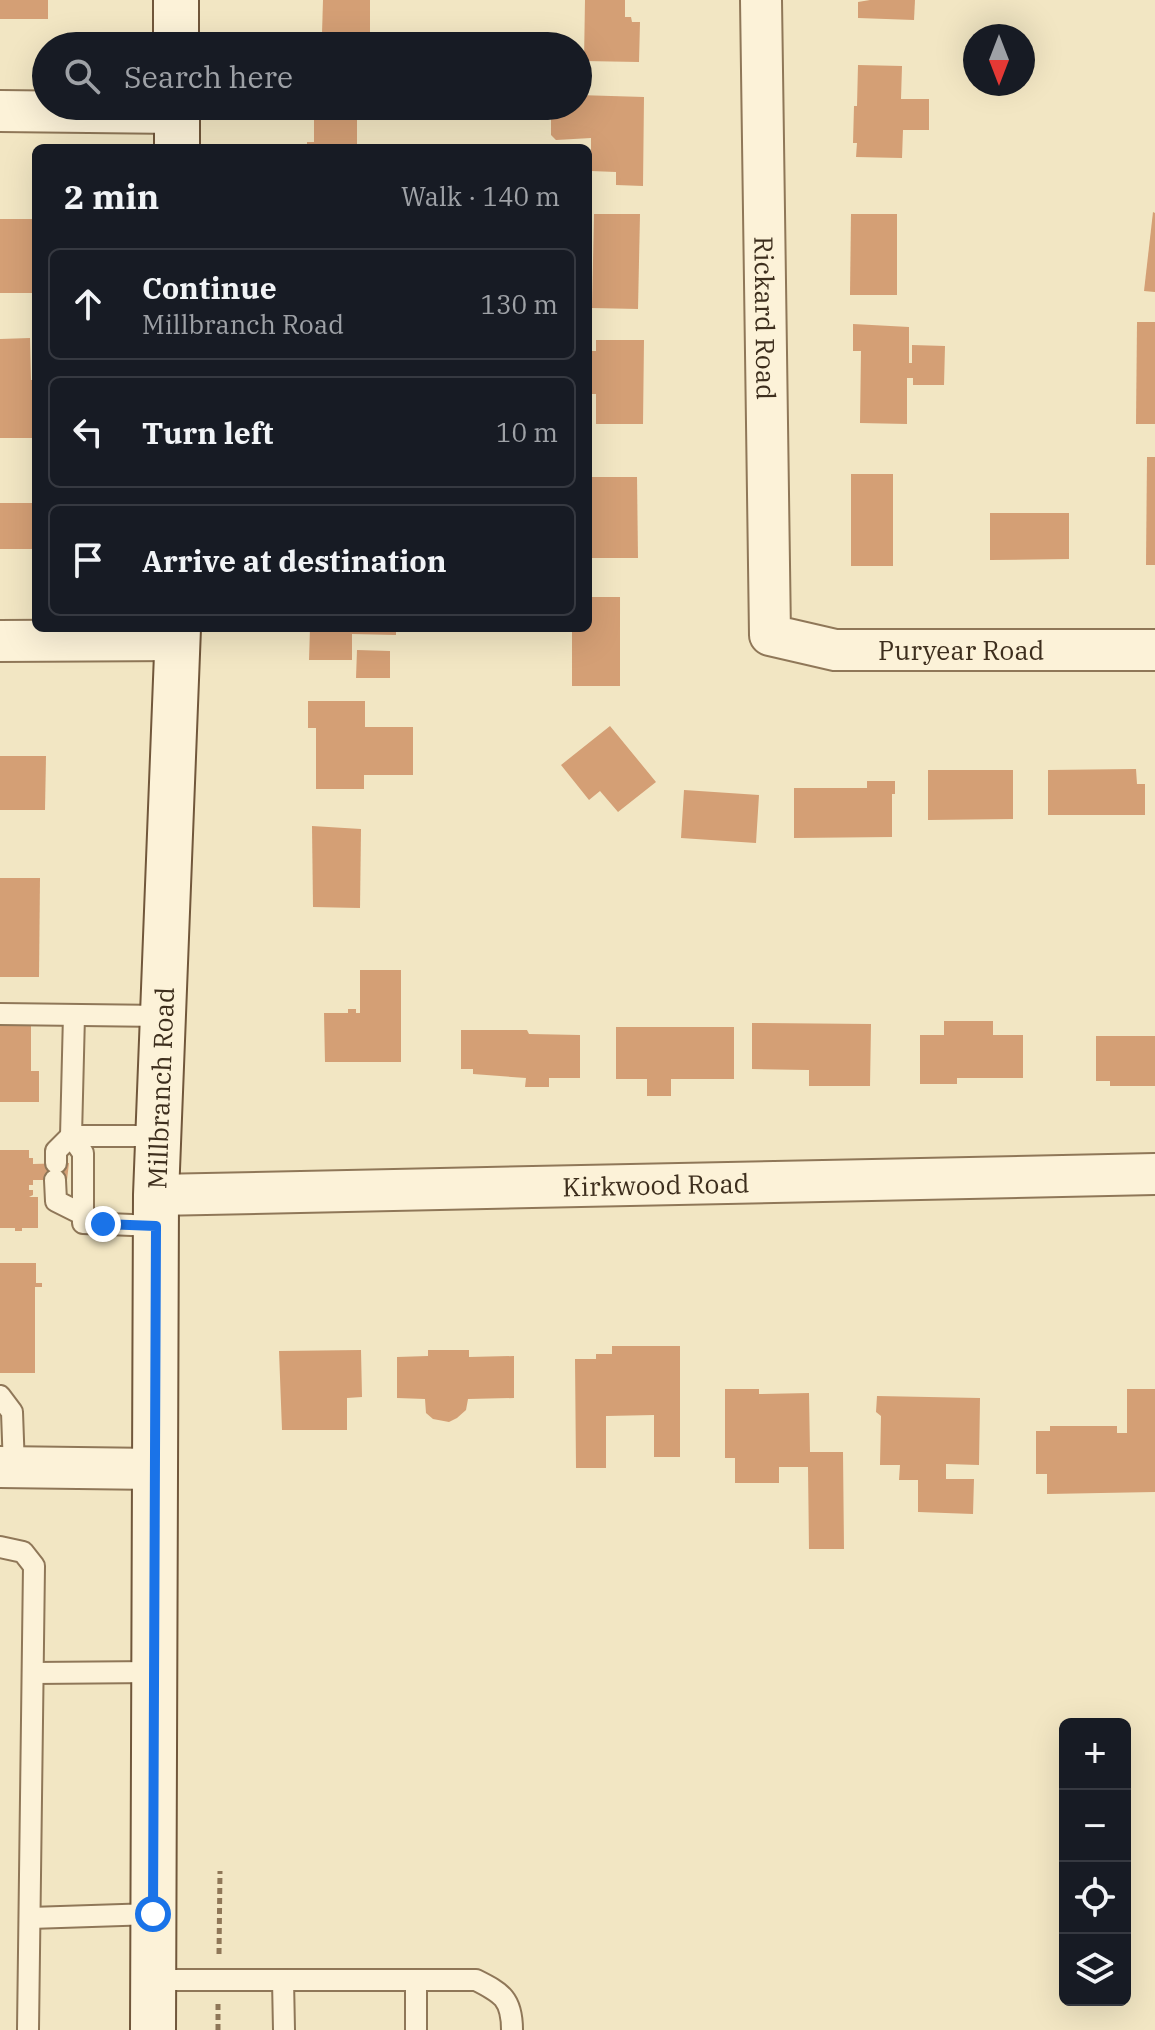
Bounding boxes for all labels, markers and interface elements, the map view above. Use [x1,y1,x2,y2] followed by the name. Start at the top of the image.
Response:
[963,24,1035,96] north arrow
[32,32,592,120] search box
[60,54,104,98] icon: search
[124,57,293,96] text: Search here
[64,174,159,218] text: 2 min
[401,179,560,213] text: Walk · 140 m
[747,236,784,400] street label: Rickard Road
[142,268,277,307] text: Continue
[66,282,110,326] icon: ahead
[480,287,558,321] text: 130 m
[142,307,344,341] text: Millbranch Road
[66,410,110,454] icon: left
[142,413,274,452] text: Turn left
[496,415,558,449] text: 10 m
[66,538,110,582] icon: arrive
[142,541,447,580] text: Arrive at destination
[878,633,1044,667] street label: Puryear Road
[139,986,181,1190] street label: Millbranch Road
[562,1166,750,1203] street label: Kirkwood Road
[85,1206,121,1242] route end
[1059,1718,1131,2006] map controls
[1059,1718,1131,1790] button: +
[1059,1790,1131,1862] button: −
[1059,1862,1131,1934] button: locate
[135,1896,171,1932] route start
[1059,1934,1131,2006] button: layers

